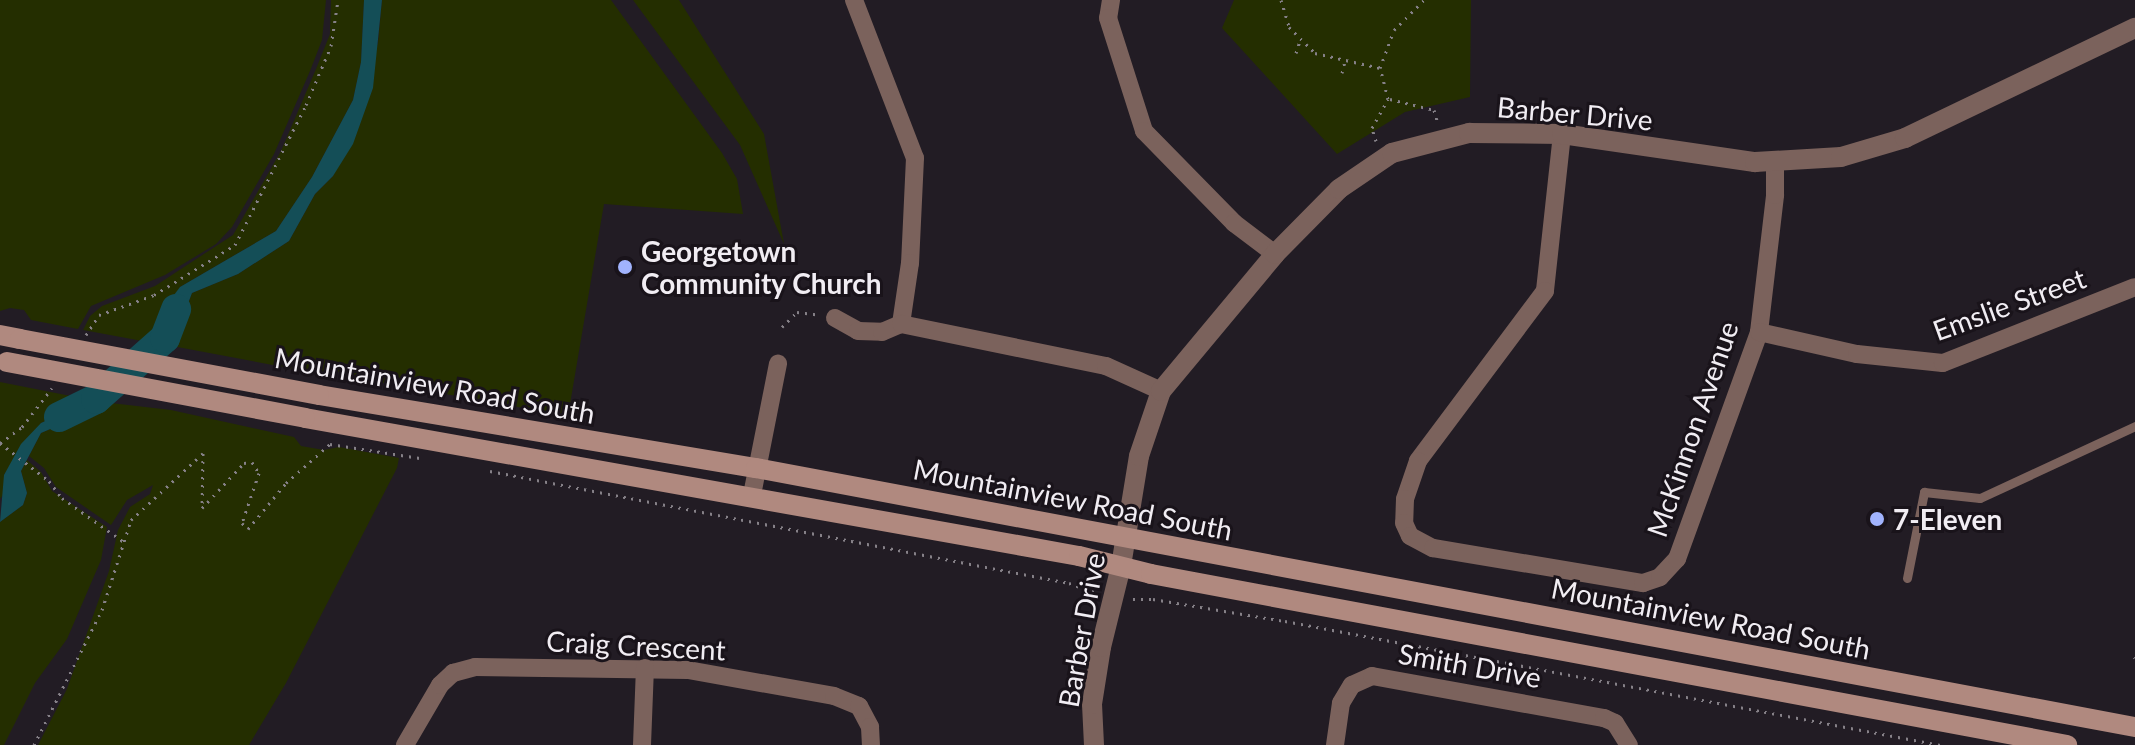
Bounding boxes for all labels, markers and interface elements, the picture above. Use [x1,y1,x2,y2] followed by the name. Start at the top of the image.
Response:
[1496,89,1654,137] street label: Barber Drive
[641,234,882,300] place label: Georgetown Community Church
[616,258,634,276] marker: Georgetown Community Church
[1928,261,2090,347] street label: Emslie Street
[1639,316,1745,542] street label: McKinnon Avenue
[272,340,598,430] street label: Mountainview Road South
[910,452,1236,546] street label: Mountainview Road South
[1893,502,2002,536] place label: 7-Eleven
[1868,510,1886,528] marker: 7-Eleven
[1051,550,1111,710] street label: Barber Drive
[1548,571,1874,665] street label: Mountainview Road South
[546,624,726,666] street label: Craig Crescent
[1396,636,1544,694] street label: Smith Drive

